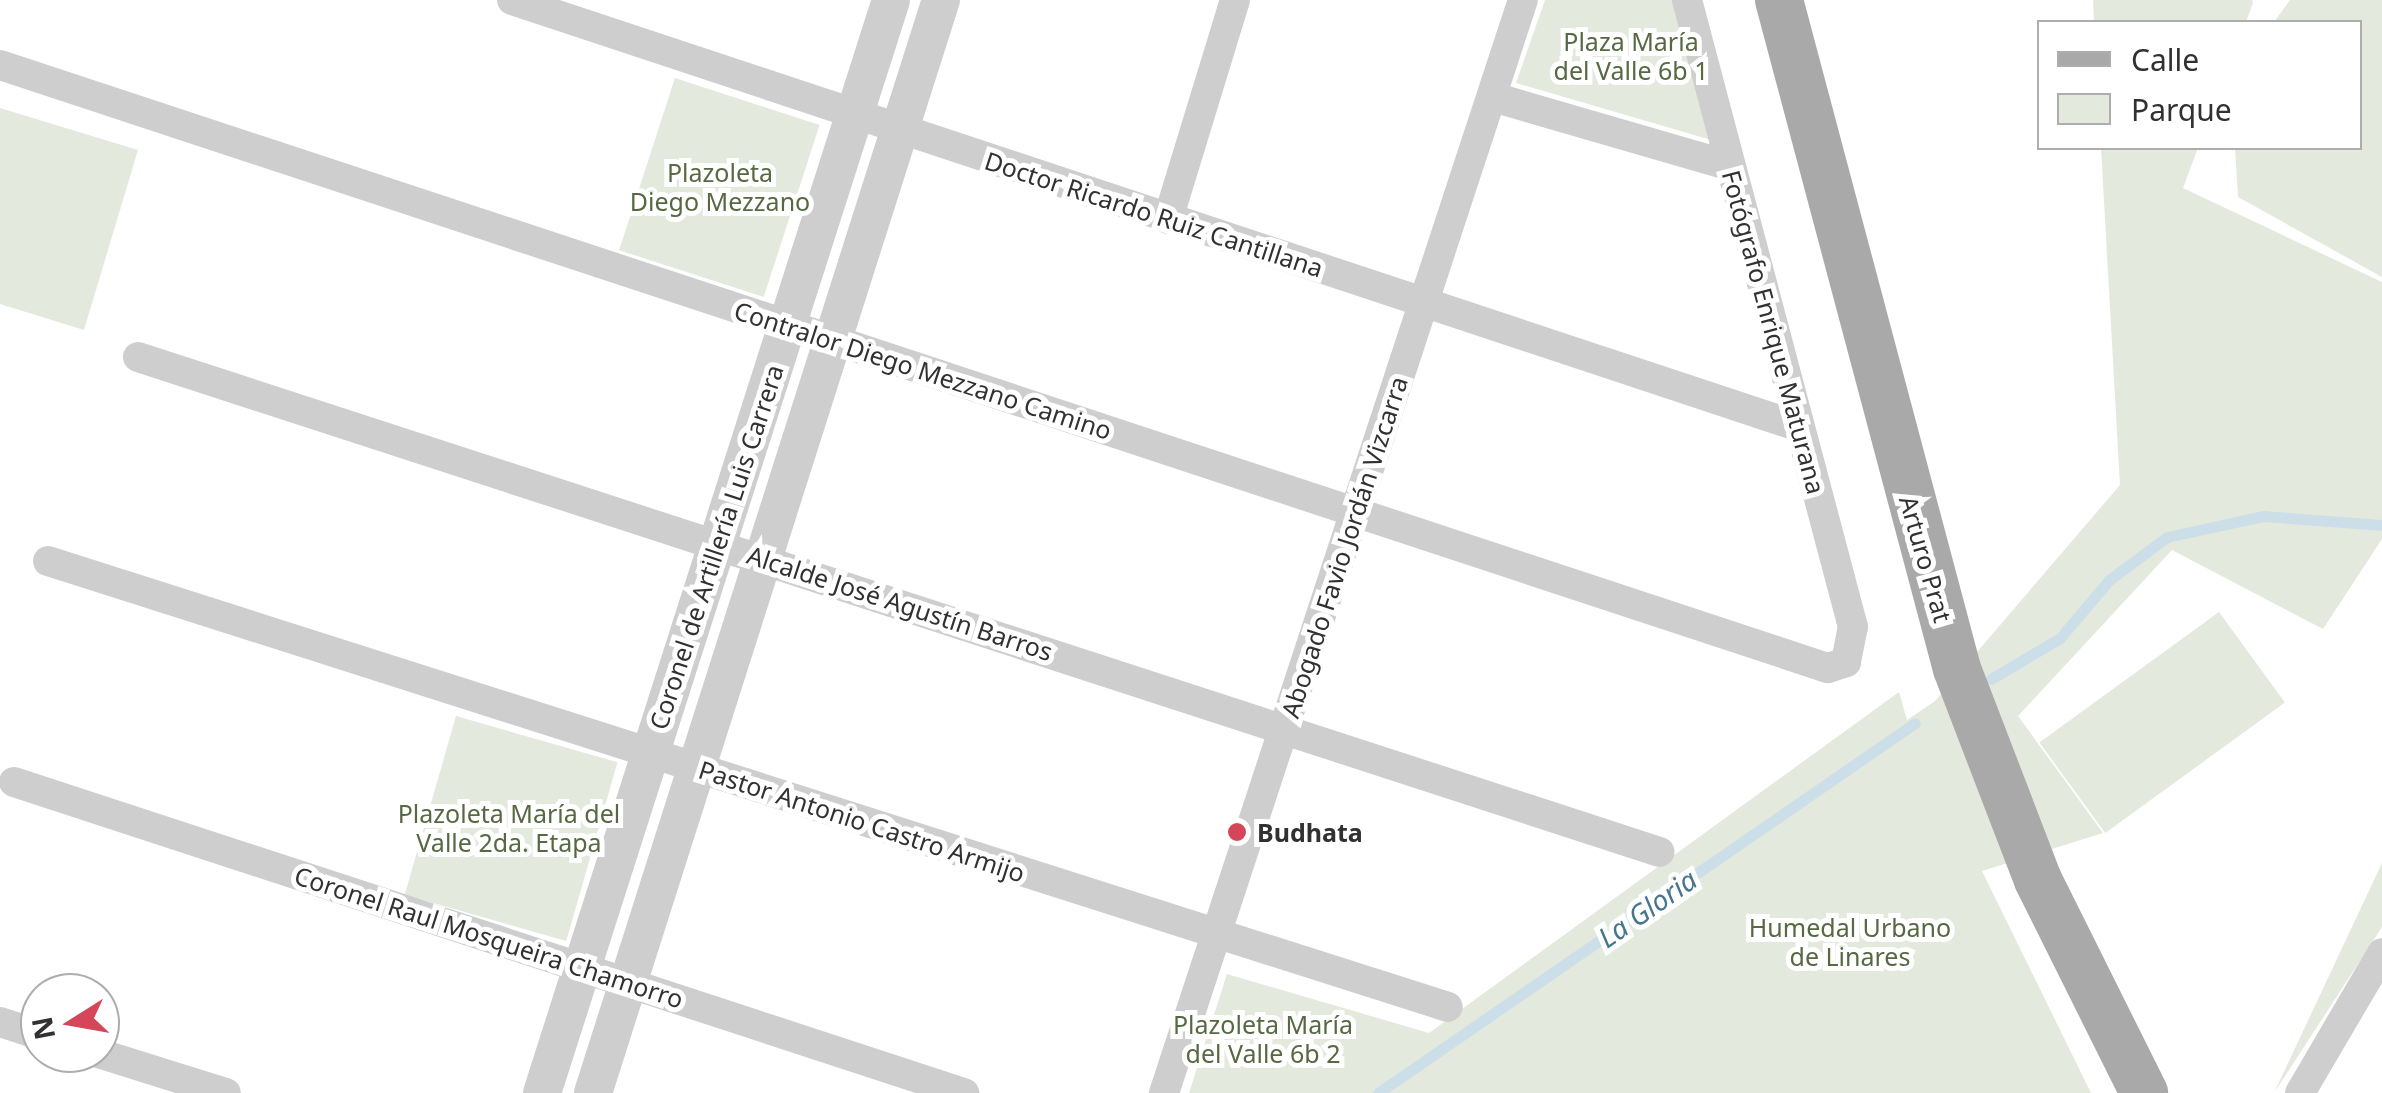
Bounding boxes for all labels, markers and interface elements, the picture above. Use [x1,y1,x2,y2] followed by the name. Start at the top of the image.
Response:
[2037,20,2362,150] legend
[1554,27,1708,86] park label: Plaza María del Valle 6b 1
[2131,39,2199,80] text: Calle
[2131,89,2232,130] text: Parque
[981,145,1327,283] street label: Doctor Ricardo Ruiz Cantillana
[630,158,810,217] park label: Plazoleta Diego Mezzano
[1716,167,1832,497] street label: Fotógrafo Enrique Maturana
[731,295,1115,445] street label: Contralor Diego Mezzano Camino
[643,361,789,733] street label: Coronel de Artillería Luis Carrera
[1275,373,1413,721] street label: Abogado Favio Jordán Vizcarra
[1894,492,1958,626] street label: Arturo Prat
[744,539,1056,667] street label: Alcalde José Agustín Barros
[695,754,1029,888] street label: Pastor Antonio Castro Armijo
[398,799,620,858] park label: Plazoleta María del Valle 2da. Etapa
[1257,817,1363,847] place label: Budhata
[1226,821,1248,843] marker: Budhata
[291,860,687,1014] street label: Coronel Raul Mosqueira Chamorro
[1591,862,1703,954] water label: La Gloria
[1749,913,1951,972] park label: Humedal Urbano de Linares
[20,973,120,1073] north arrow
[1173,1010,1353,1069] park label: Plazoleta María del Valle 6b 2
[22,1014,63,1043] text: N

